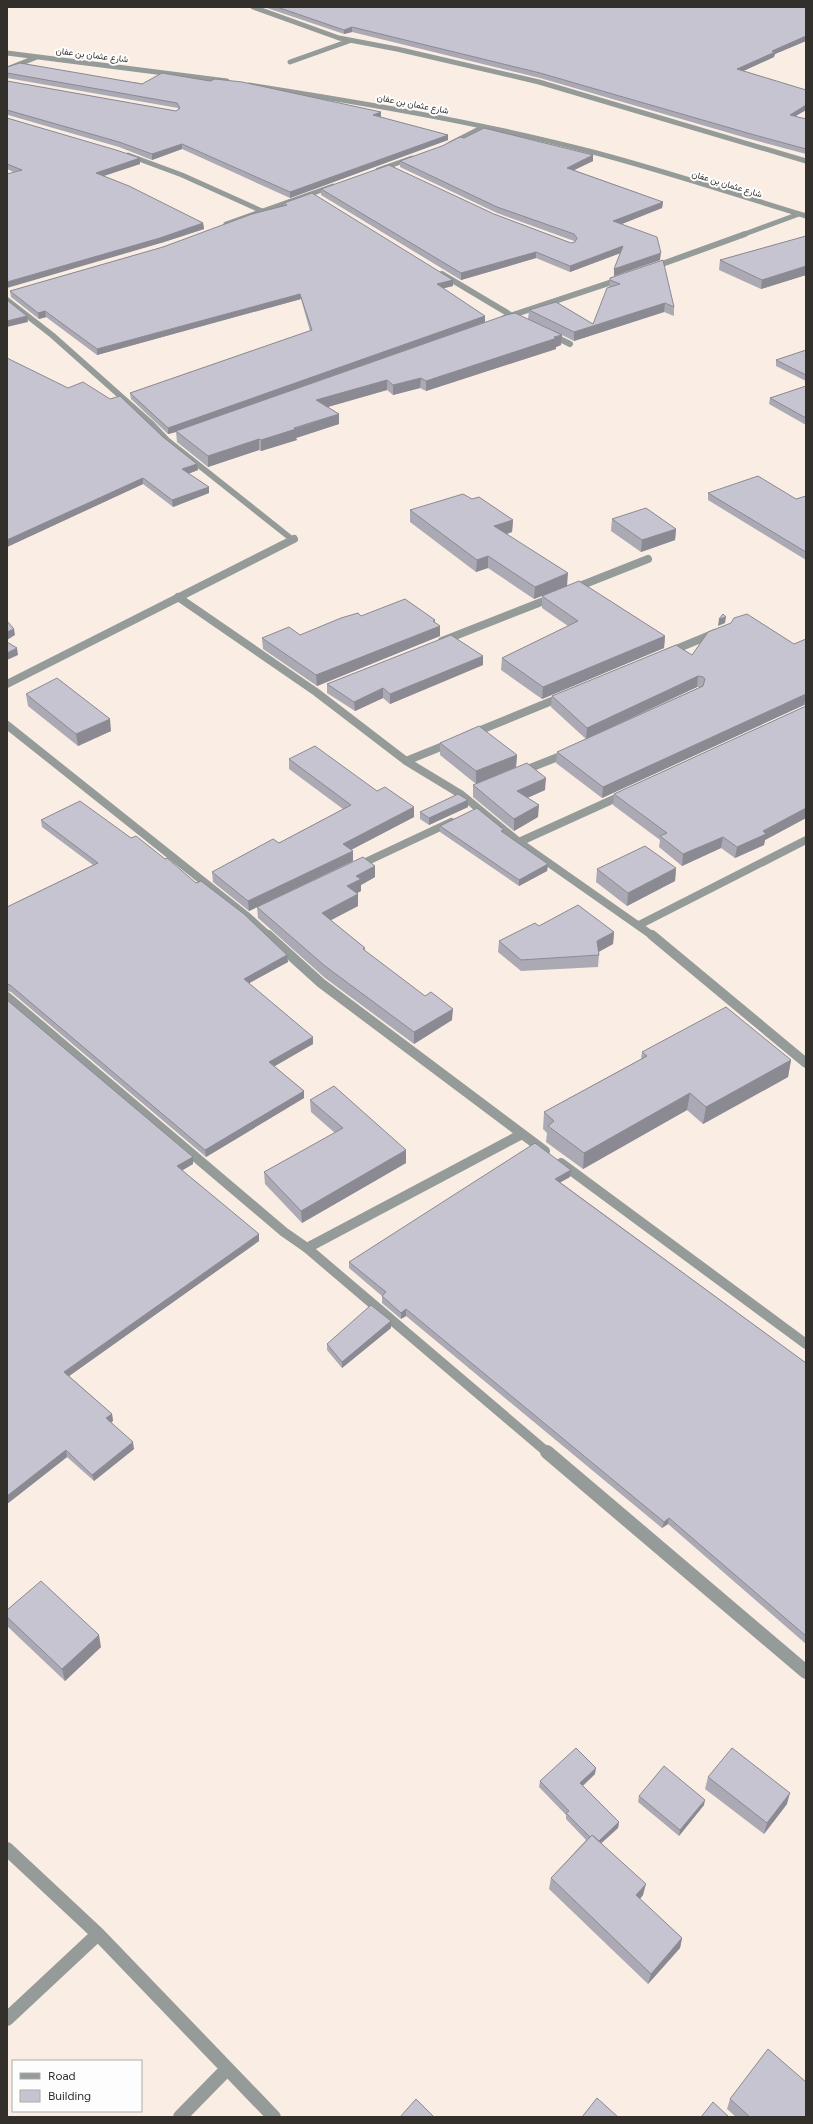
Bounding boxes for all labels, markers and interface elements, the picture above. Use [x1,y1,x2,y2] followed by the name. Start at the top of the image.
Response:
[55,45,129,65] street label: شارع عثمان بن عفان
[376,91,450,117] street label: شارع عثمان بن عفان
[690,168,764,200] street label: شارع عثمان بن عفان
[12,2060,142,2112] legend
[48,2069,76,2083] text: Road
[48,2089,91,2103] text: Building

